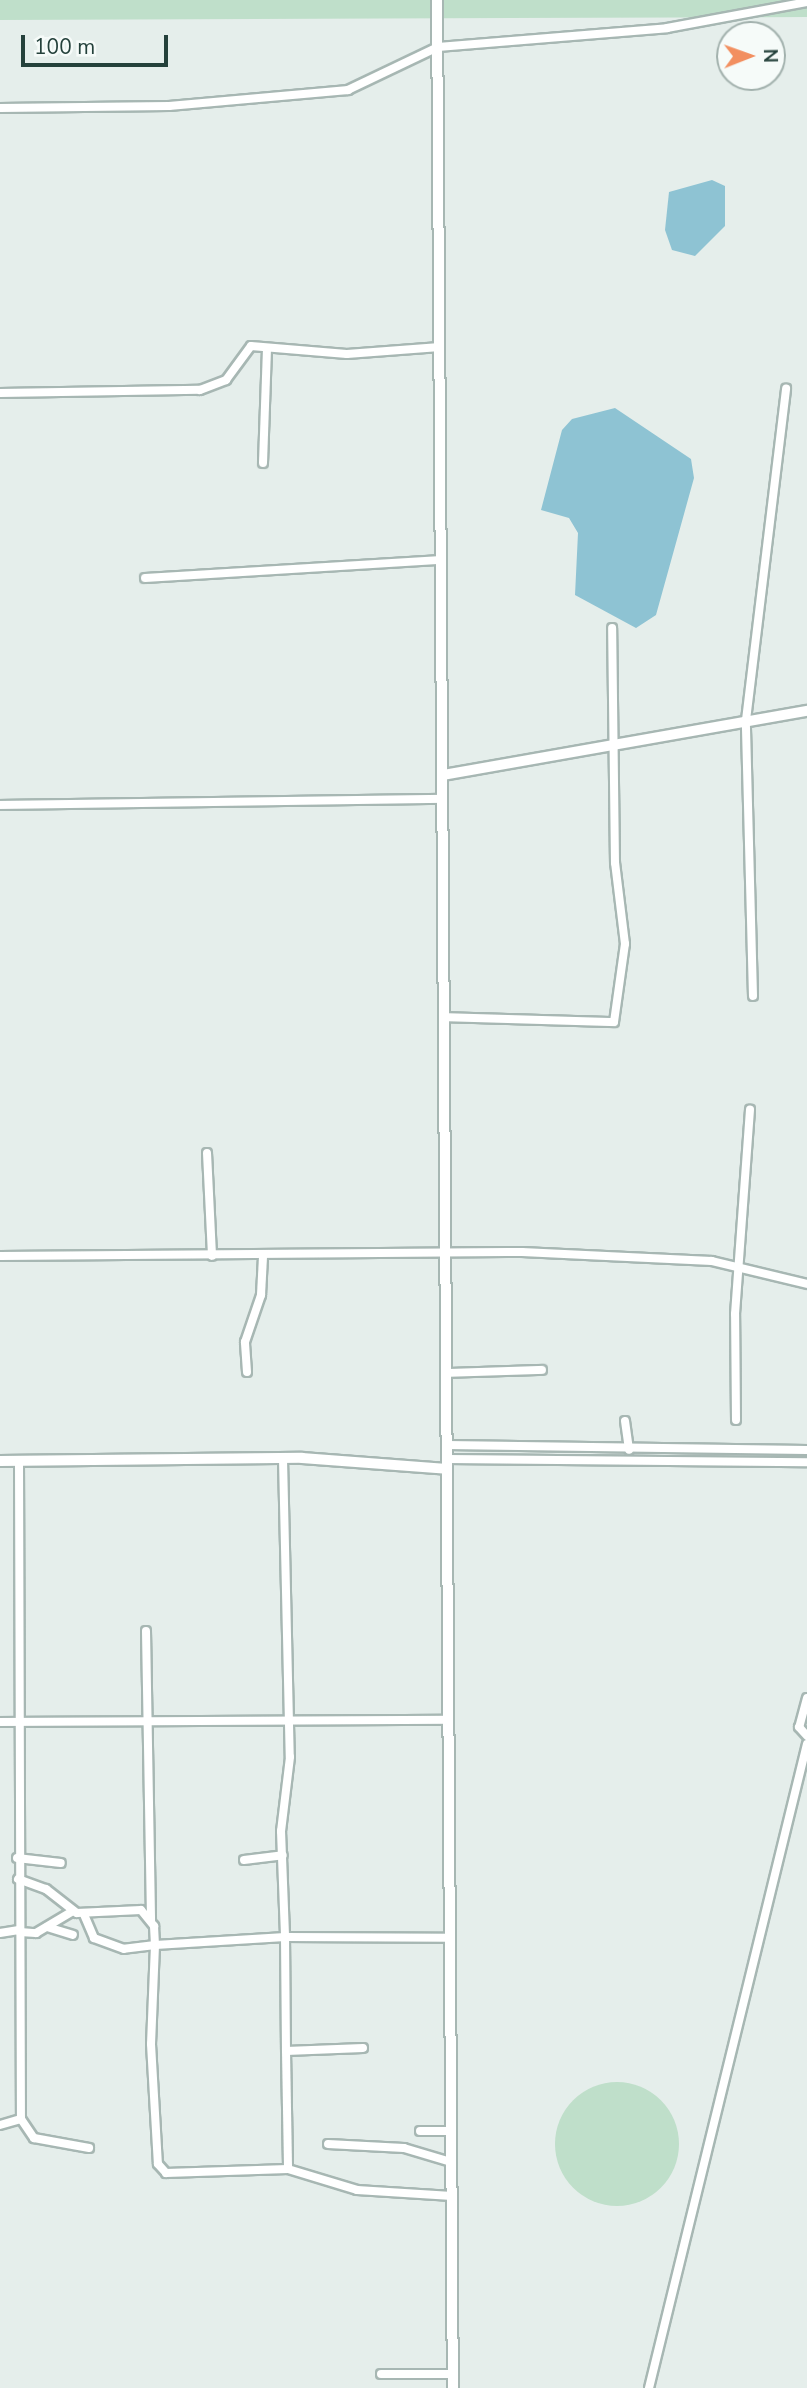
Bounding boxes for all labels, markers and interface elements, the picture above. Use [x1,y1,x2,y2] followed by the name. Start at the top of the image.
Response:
[24,21,172,65] scale bar
[716,21,786,91] north arrow
[34,33,95,61] text: 100 m
[757,48,783,63] text: N

